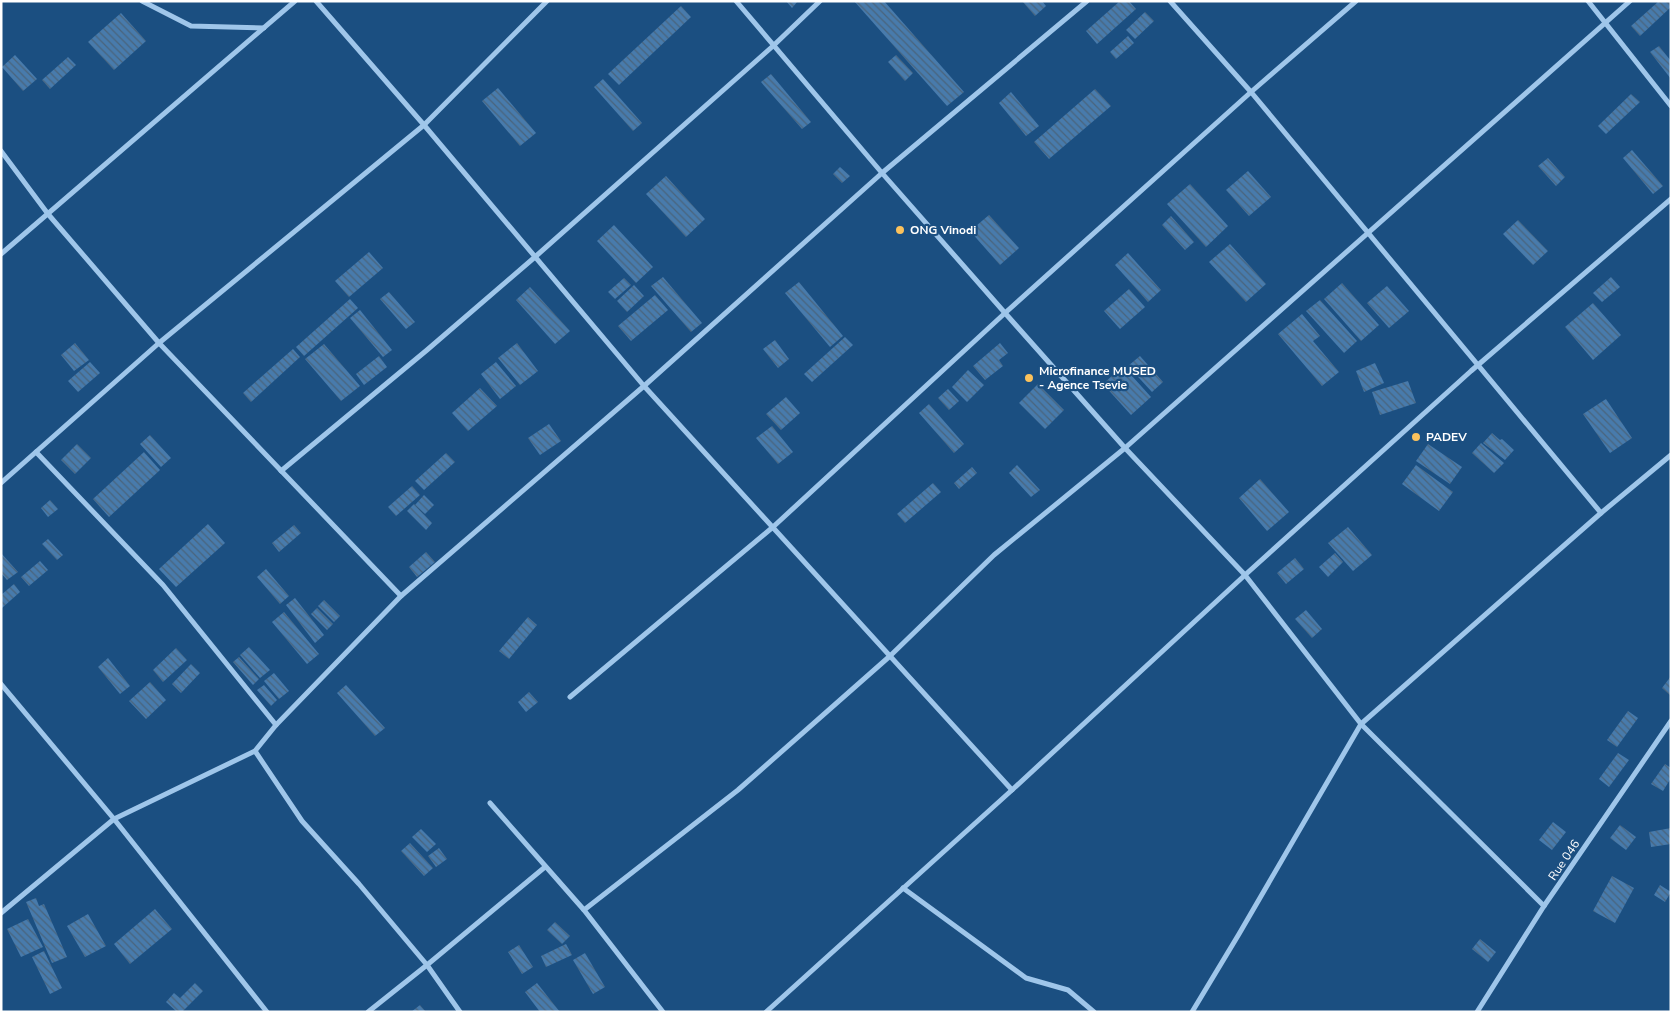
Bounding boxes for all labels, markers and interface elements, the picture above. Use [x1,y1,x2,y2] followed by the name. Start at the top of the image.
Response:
[910,222,976,238] place label: ONG Vinodi
[894,224,906,236] marker: ONG Vinodi
[1039,363,1156,393] place label: Microfinance MUSED - Agence Tsevie
[1023,372,1035,384] marker: Microfinance MUSED - Agence Tsevie
[1426,429,1467,445] place label: PADEV
[1410,431,1422,443] marker: PADEV
[1545,837,1583,883] street label: Rue 046

